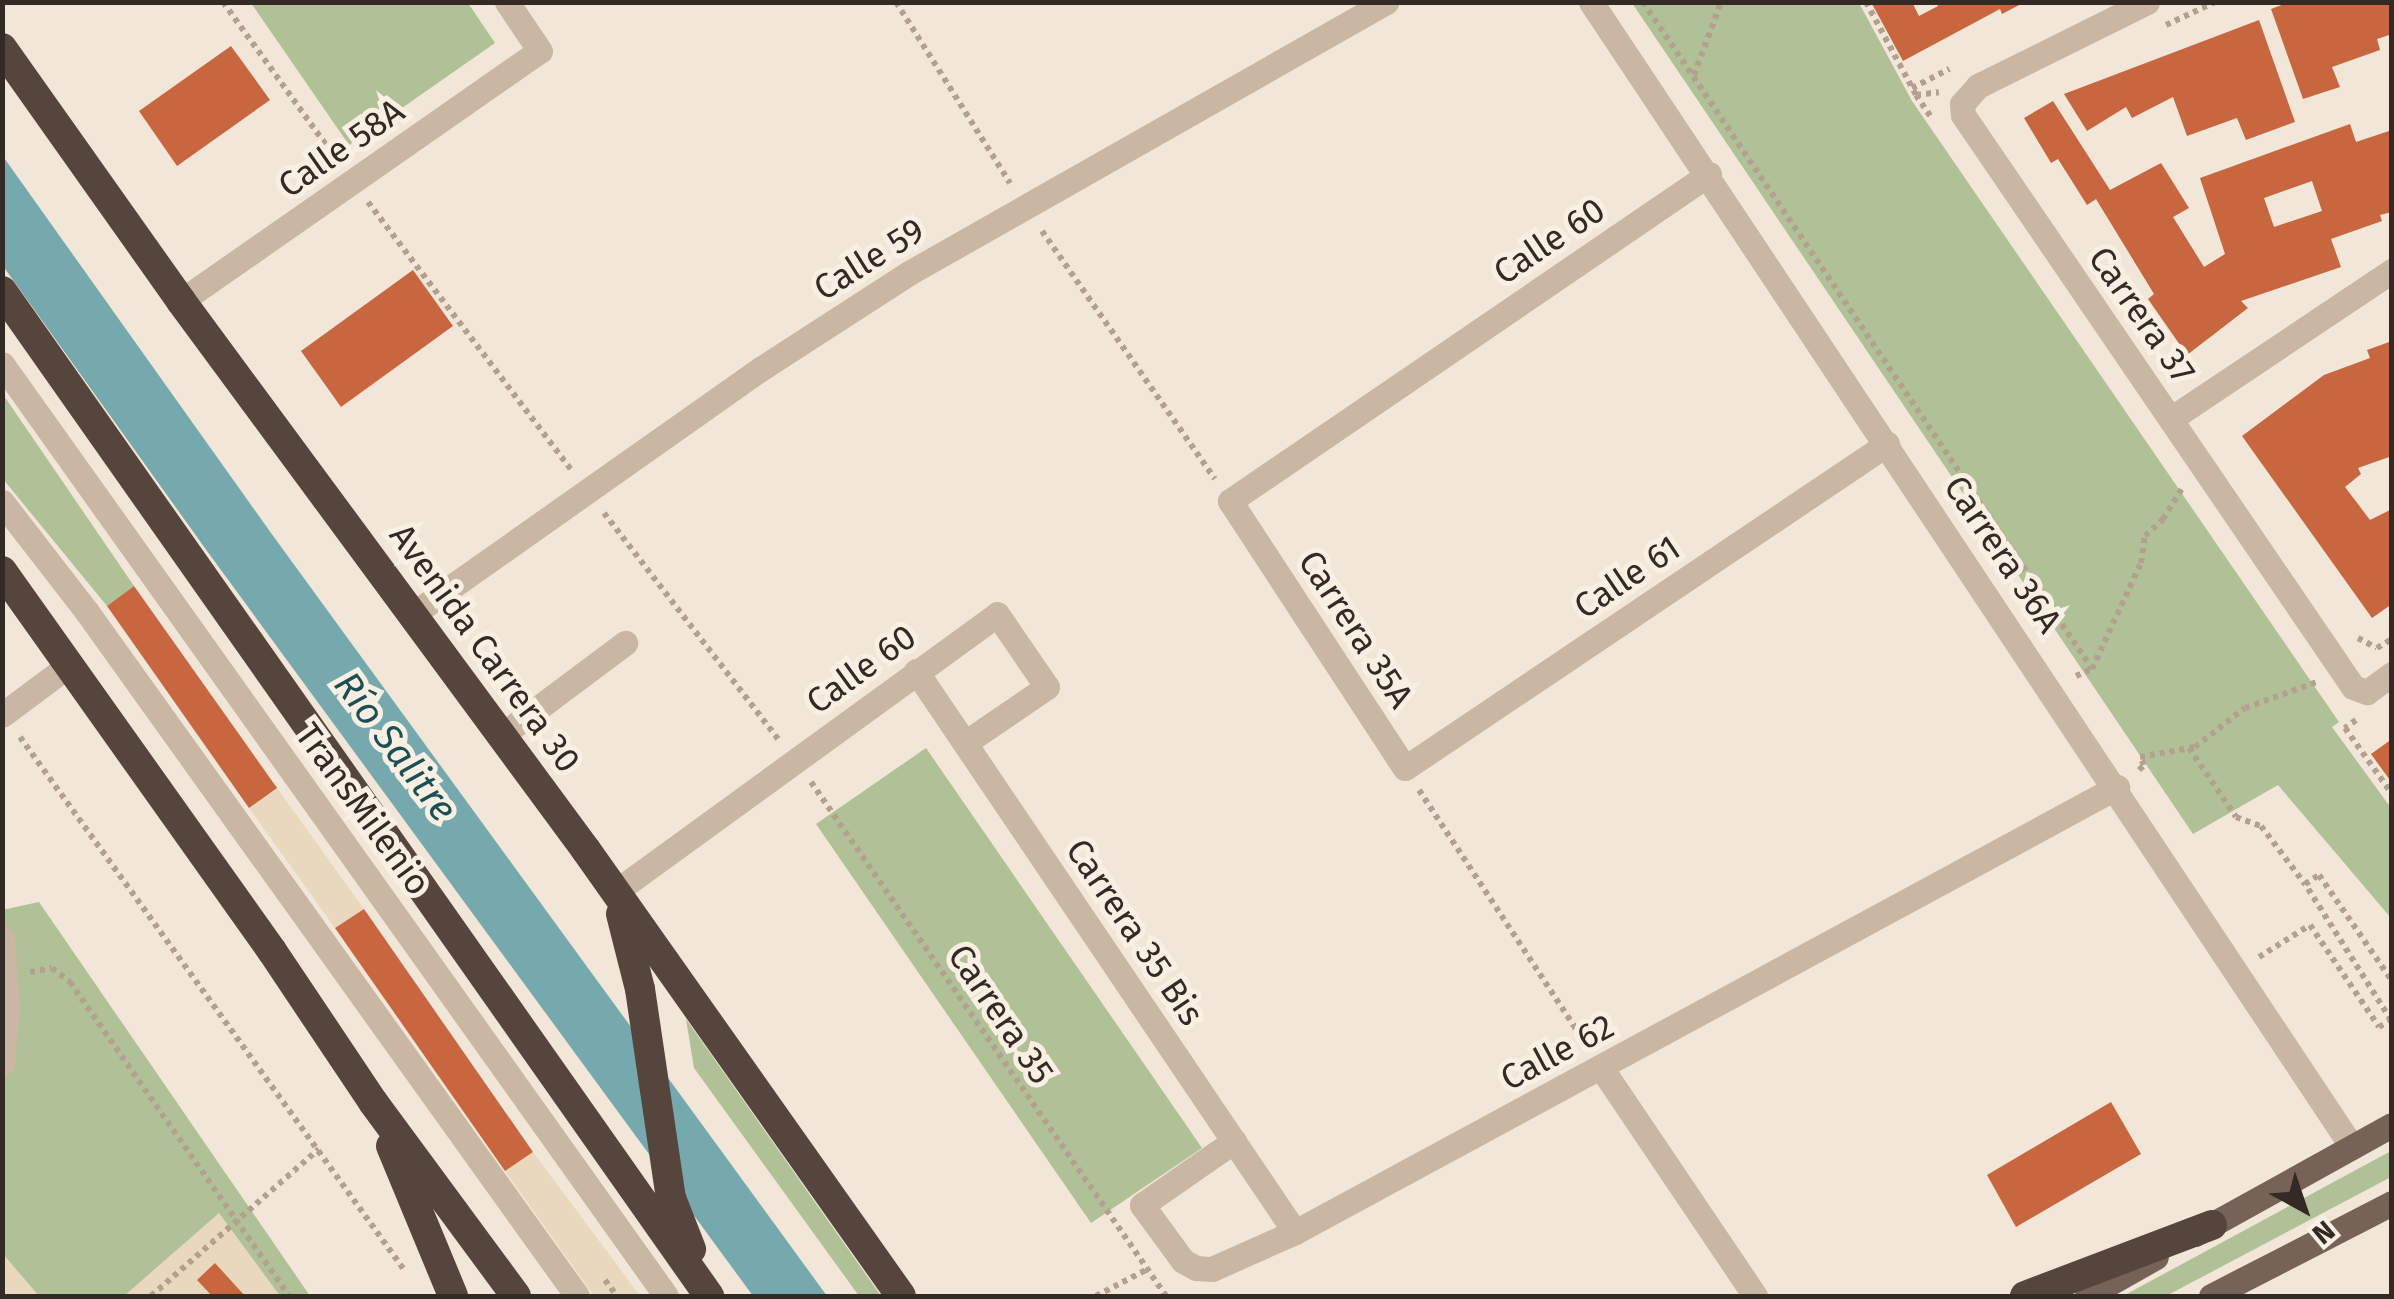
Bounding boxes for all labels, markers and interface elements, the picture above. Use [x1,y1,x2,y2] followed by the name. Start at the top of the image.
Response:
[270,90,412,206] street label: Calle 58A
[1486,189,1612,293] street label: Calle 60
[806,209,932,309] street label: Calle 59
[2080,239,2204,391] street label: Carrera 37
[1935,468,2071,640] street label: Carrera 36A
[381,516,589,780] street label: Avenida Carrera 30
[1566,526,1688,628] street label: Calle 61
[1290,543,1422,715] street label: Carrera 35A
[798,615,924,723] street label: Calle 60
[324,663,466,831] water label: Río Salitre
[287,715,439,903] street label: TransMilenio
[1057,831,1213,1033] street label: Carrera 35 Bis
[939,936,1063,1092] street label: Carrera 35
[1493,1005,1621,1099] street label: Calle 62
[2254,1159,2354,1259] north arrow
[2306,1214,2341,1251] text: N

